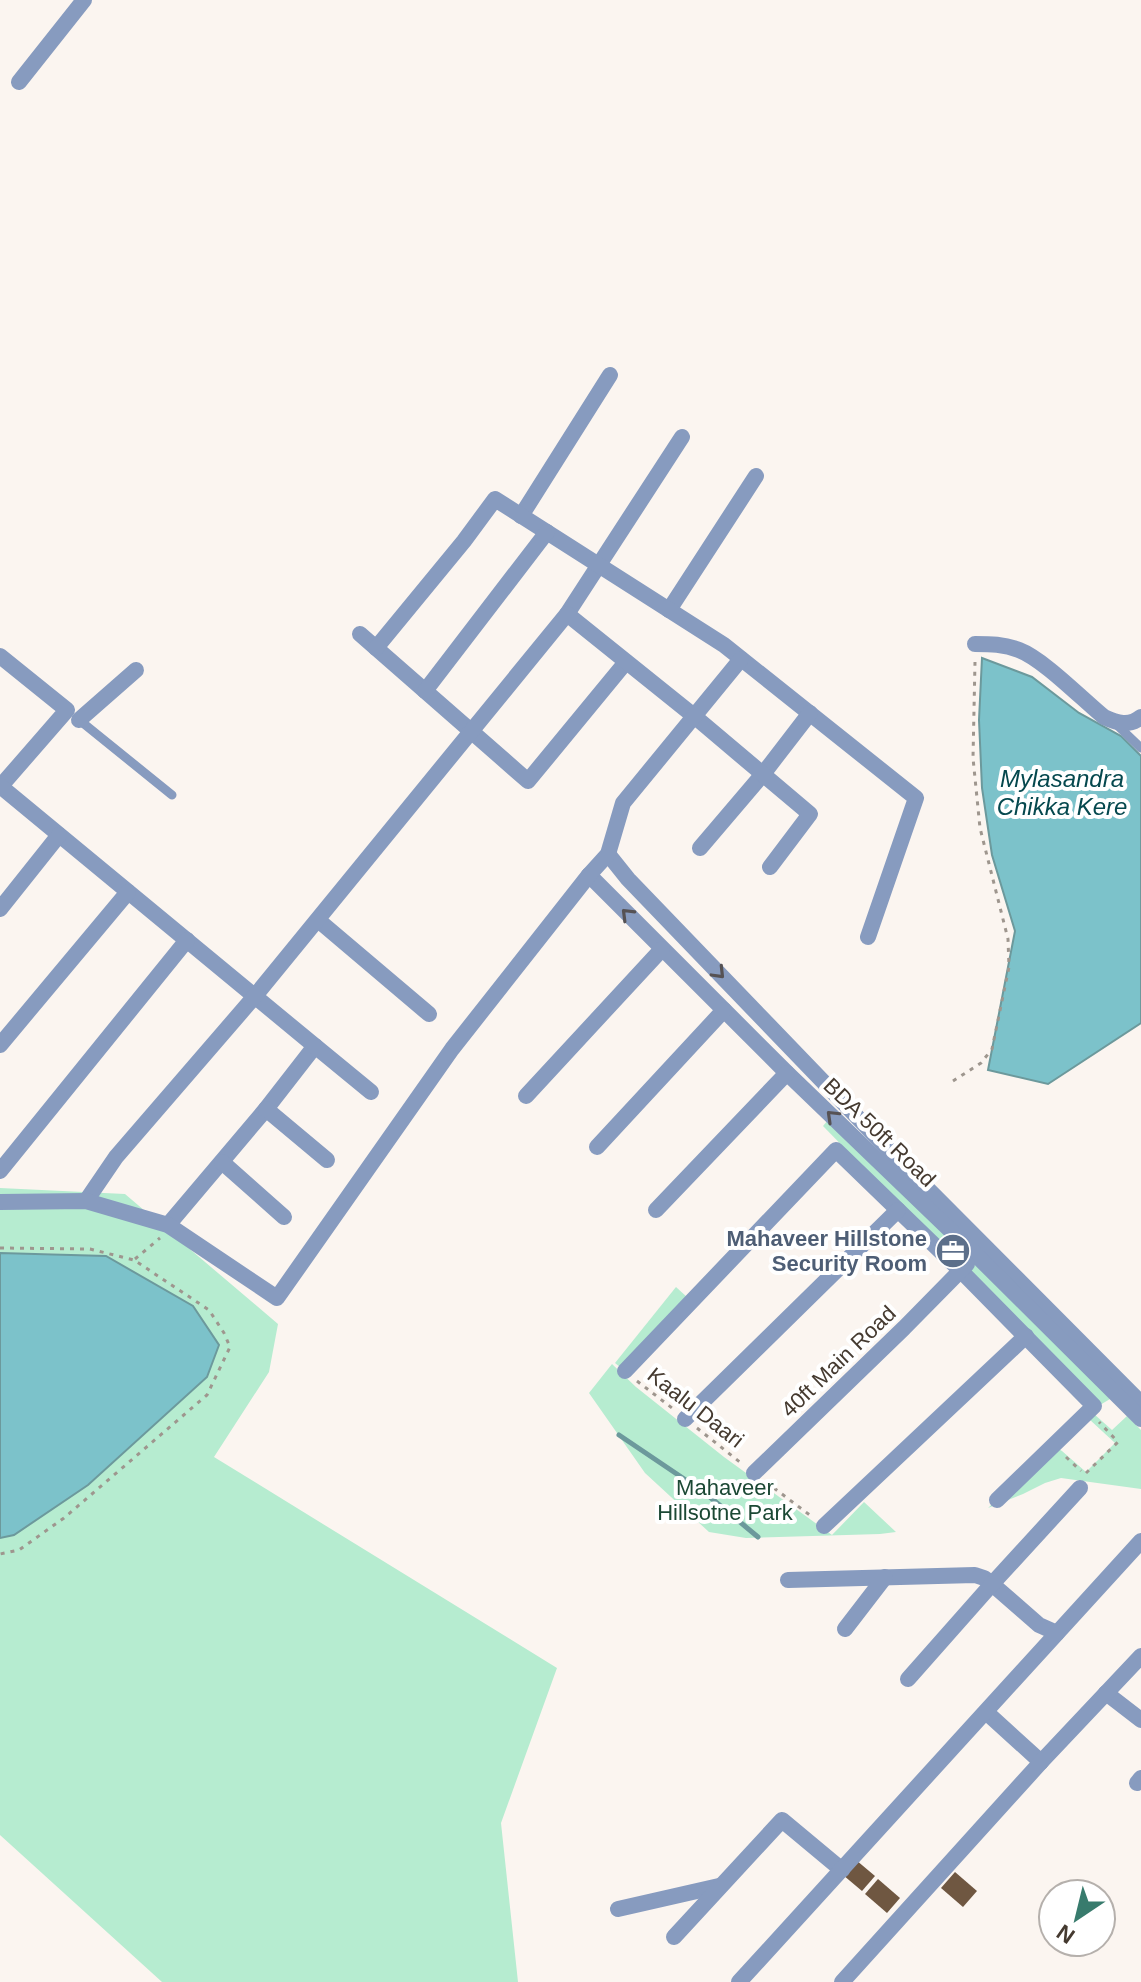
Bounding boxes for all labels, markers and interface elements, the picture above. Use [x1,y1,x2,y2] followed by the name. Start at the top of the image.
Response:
[997,765,1127,820] water label: Mylasandra Chikka Kere
[621,909,636,923] one-way arrow
[709,964,724,978] one-way arrow
[819,1073,941,1192] street label: BDA 50ft Road
[827,1111,841,1125] one-way arrow
[726,1226,927,1276] place label: Mahaveer Hillstone Security Room
[934,1232,972,1270] office icon: Mahaveer Hillstone Security Room
[776,1301,901,1422] street label: 40ft Main Road
[643,1362,749,1453] street label: Kaalu Daari
[657,1475,794,1525] park label: Mahaveer Hillsotne Park
[1037,1878,1117,1958] north arrow
[1052,1919,1079,1949] text: N

